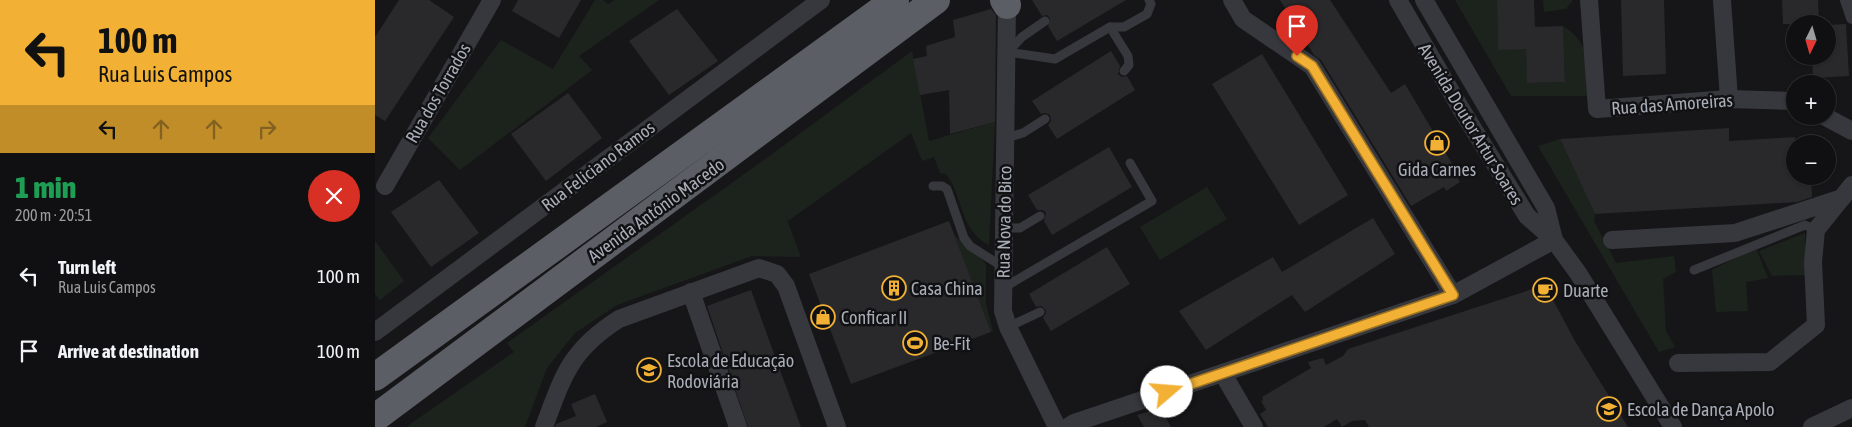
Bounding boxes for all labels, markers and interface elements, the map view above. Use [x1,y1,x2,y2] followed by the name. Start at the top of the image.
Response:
[1276,5,1318,56] pin
[1283,12,1311,40] icon: arrive
[1786,15,1836,65] north arrow
[1786,15,1836,185] map controls
[15,20,80,85] icon: left
[98,20,177,60] text: 100 m
[401,39,475,147] street label: Rua dos Torrados
[1414,39,1528,209] street label: Avenida Doutor Artur Soares
[98,61,232,87] text: Rua Luis Campos
[1786,75,1836,125] button: +
[1611,89,1733,119] street label: Rua das Amoreiras
[94,115,122,143] icon: left
[147,115,175,143] icon: ahead
[200,115,228,143] icon: ahead
[253,115,281,143] icon: right
[537,117,659,215] street label: Rua Feliciano Ramos
[1424,130,1450,156] shop icon: Gida Carnes
[1786,135,1836,185] button: −
[584,153,728,267] street label: Avenida António Macedo
[1398,159,1476,180] place label: Gida Carnes
[993,165,1015,279] street label: Rua Nova do Bico
[15,170,76,204] text: 1 min
[308,170,360,222] button: close
[15,206,92,224] text: 200 m · 20:51
[58,256,116,278] text: Turn left
[15,262,43,290] icon: left
[317,265,360,287] text: 100 m
[881,275,907,301] building icon: Casa China
[1532,277,1558,303] cafe icon: Duarte
[58,278,156,296] text: Rua Luis Campos
[911,278,983,299] place label: Casa China
[1563,280,1608,301] place label: Duarte
[810,304,836,330] shop icon: Conficar II
[841,307,907,328] place label: Conficar II
[902,330,928,356] sports icon: Be-Fit
[933,333,971,354] place label: Be-Fit
[15,337,43,365] icon: arrive
[58,340,199,362] text: Arrive at destination
[317,340,360,362] text: 100 m
[667,350,794,392] place label: Escola de Educação Rodoviária
[636,357,662,383] school or university icon: Escola de Educação Rodoviária
[1140,365,1192,417] position arrow
[1596,396,1622,422] school or university icon: Escola de Dança Apolo
[1627,399,1774,420] place label: Escola de Dança Apolo

